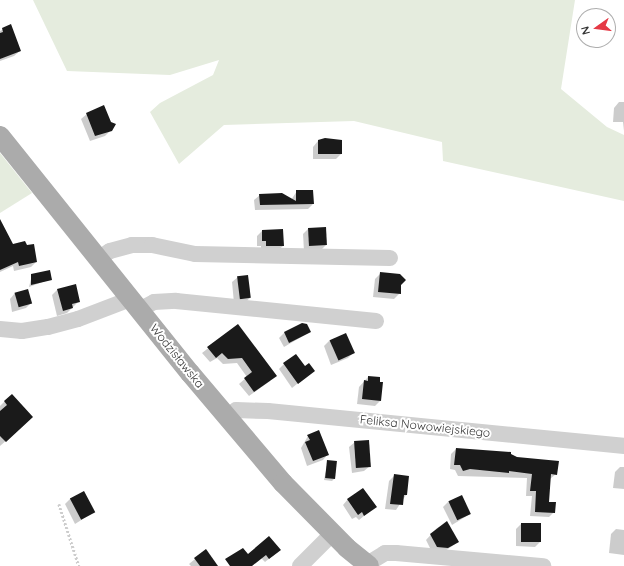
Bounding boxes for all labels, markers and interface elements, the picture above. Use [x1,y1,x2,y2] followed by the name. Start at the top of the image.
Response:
[576,8,616,48] north arrow
[578,25,593,36] text: N
[147,321,207,391] street label: Wodzisławska
[359,412,491,440] street label: Feliksa Nowowiejskiego

